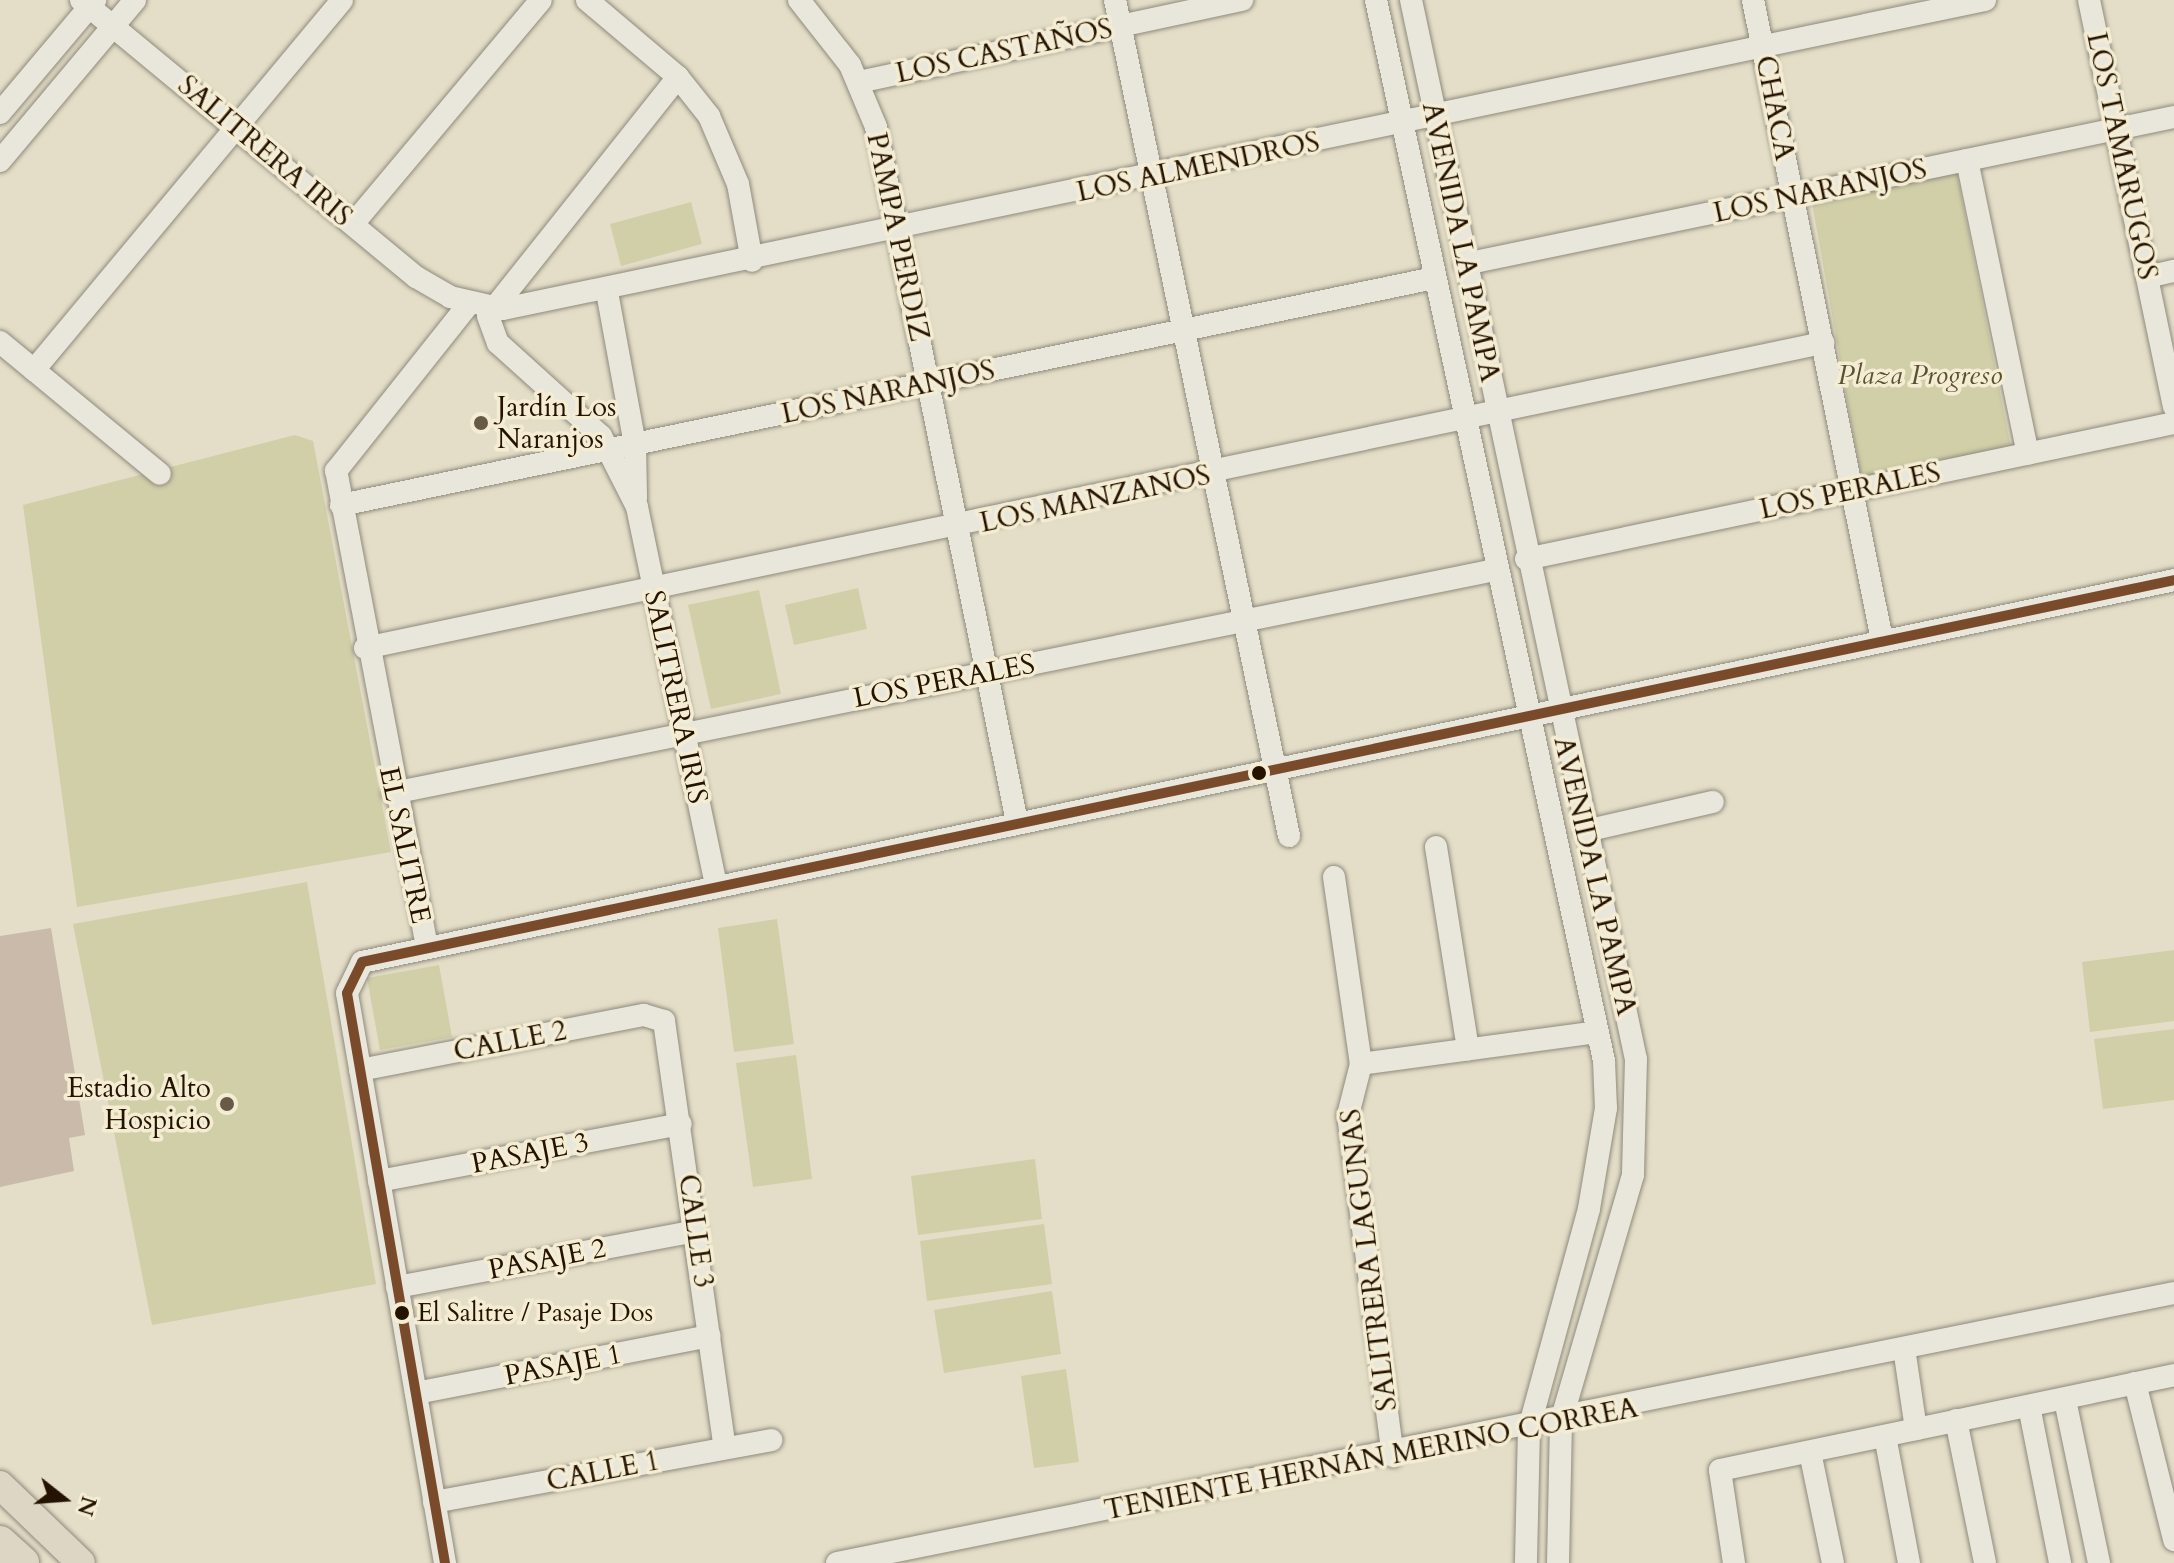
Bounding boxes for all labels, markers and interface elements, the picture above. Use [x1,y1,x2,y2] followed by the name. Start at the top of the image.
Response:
[893,12,1115,90] street label: LOS CASTAÑOS
[2079,29,2165,283] street label: LOS TAMARUGOS
[1748,53,1802,163] street label: CHACA
[171,68,359,234] street label: SALITRERA IRIS
[1415,99,1507,385] street label: AVENIDA LA PAMPA
[1073,125,1323,209] street label: LOS ALMENDROS
[859,130,937,344] street label: PAMPA PERDIZ
[1710,152,1930,230] street label: LOS NARANJOS
[778,353,998,431] street label: LOS NARANJOS
[1838,358,2002,392] park label: Plaza Progreso
[497,390,616,456] place label: Jardín Los Naranjos
[472,414,490,432] marker: Jardín Los Naranjos
[1756,455,1944,527] street label: LOS PERALES
[977,458,1213,540] street label: LOS MANZANOS
[637,587,715,807] street label: SALITRERA IRIS
[850,647,1038,715] street label: LOS PERALES
[1547,733,1643,1019] street label: AVENIDA LA PAMPA
[372,764,438,926] street label: EL SALITRE
[1251,765,1267,781] unlabelled marker
[451,1014,569,1068] street label: CALLE 2
[67,1071,211,1137] place label: Estadio Alto Hospicio
[218,1095,236,1113] marker: Estadio Alto Hospicio
[1334,1107,1404,1413] street label: SALITRERA LAGUNAS
[468,1125,592,1181] street label: PASAJE 3
[671,1172,721,1290] street label: CALLE 3
[485,1231,609,1287] street label: PASAJE 2
[417,1297,653,1329] place label: El Salitre / Pasaje Dos
[394,1305,410,1321] marker: El Salitre / Pasaje Dos
[501,1337,625,1393] street label: PASAJE 1
[1101,1391,1641,1527] street label: TENIENTE HERNÁN MERINO CORREA
[544,1444,662,1498] street label: CALLE 1
[24,1459,104,1539] north arrow
[70,1493,104,1520] text: N

